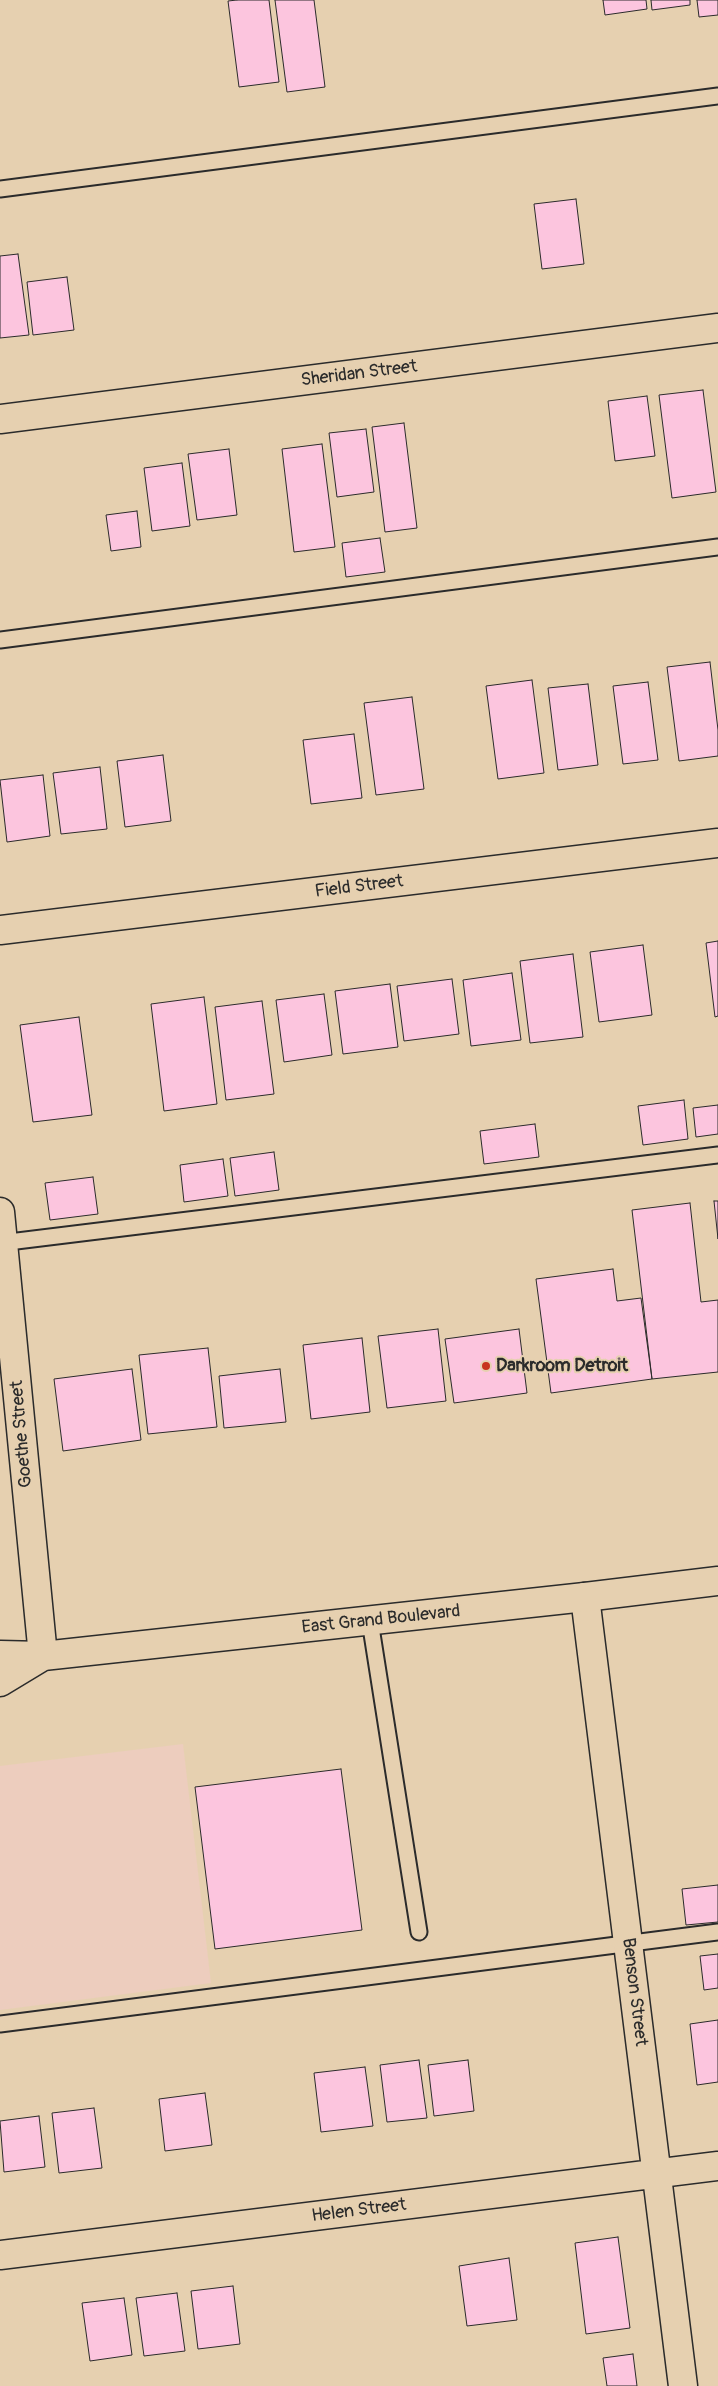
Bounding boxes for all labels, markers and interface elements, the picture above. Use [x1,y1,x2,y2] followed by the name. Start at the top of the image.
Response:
[300,356,418,392] street label: Sheridan Street
[314,871,404,903] street label: Field Street
[496,1355,628,1377] place label: Darkroom Detroit
[480,1360,492,1372] marker: Darkroom Detroit
[7,1379,37,1489] street label: Goethe Street
[301,1601,461,1639] street label: East Grand Boulevard
[617,1937,651,2047] street label: Benson Street
[310,2194,408,2228] street label: Helen Street

